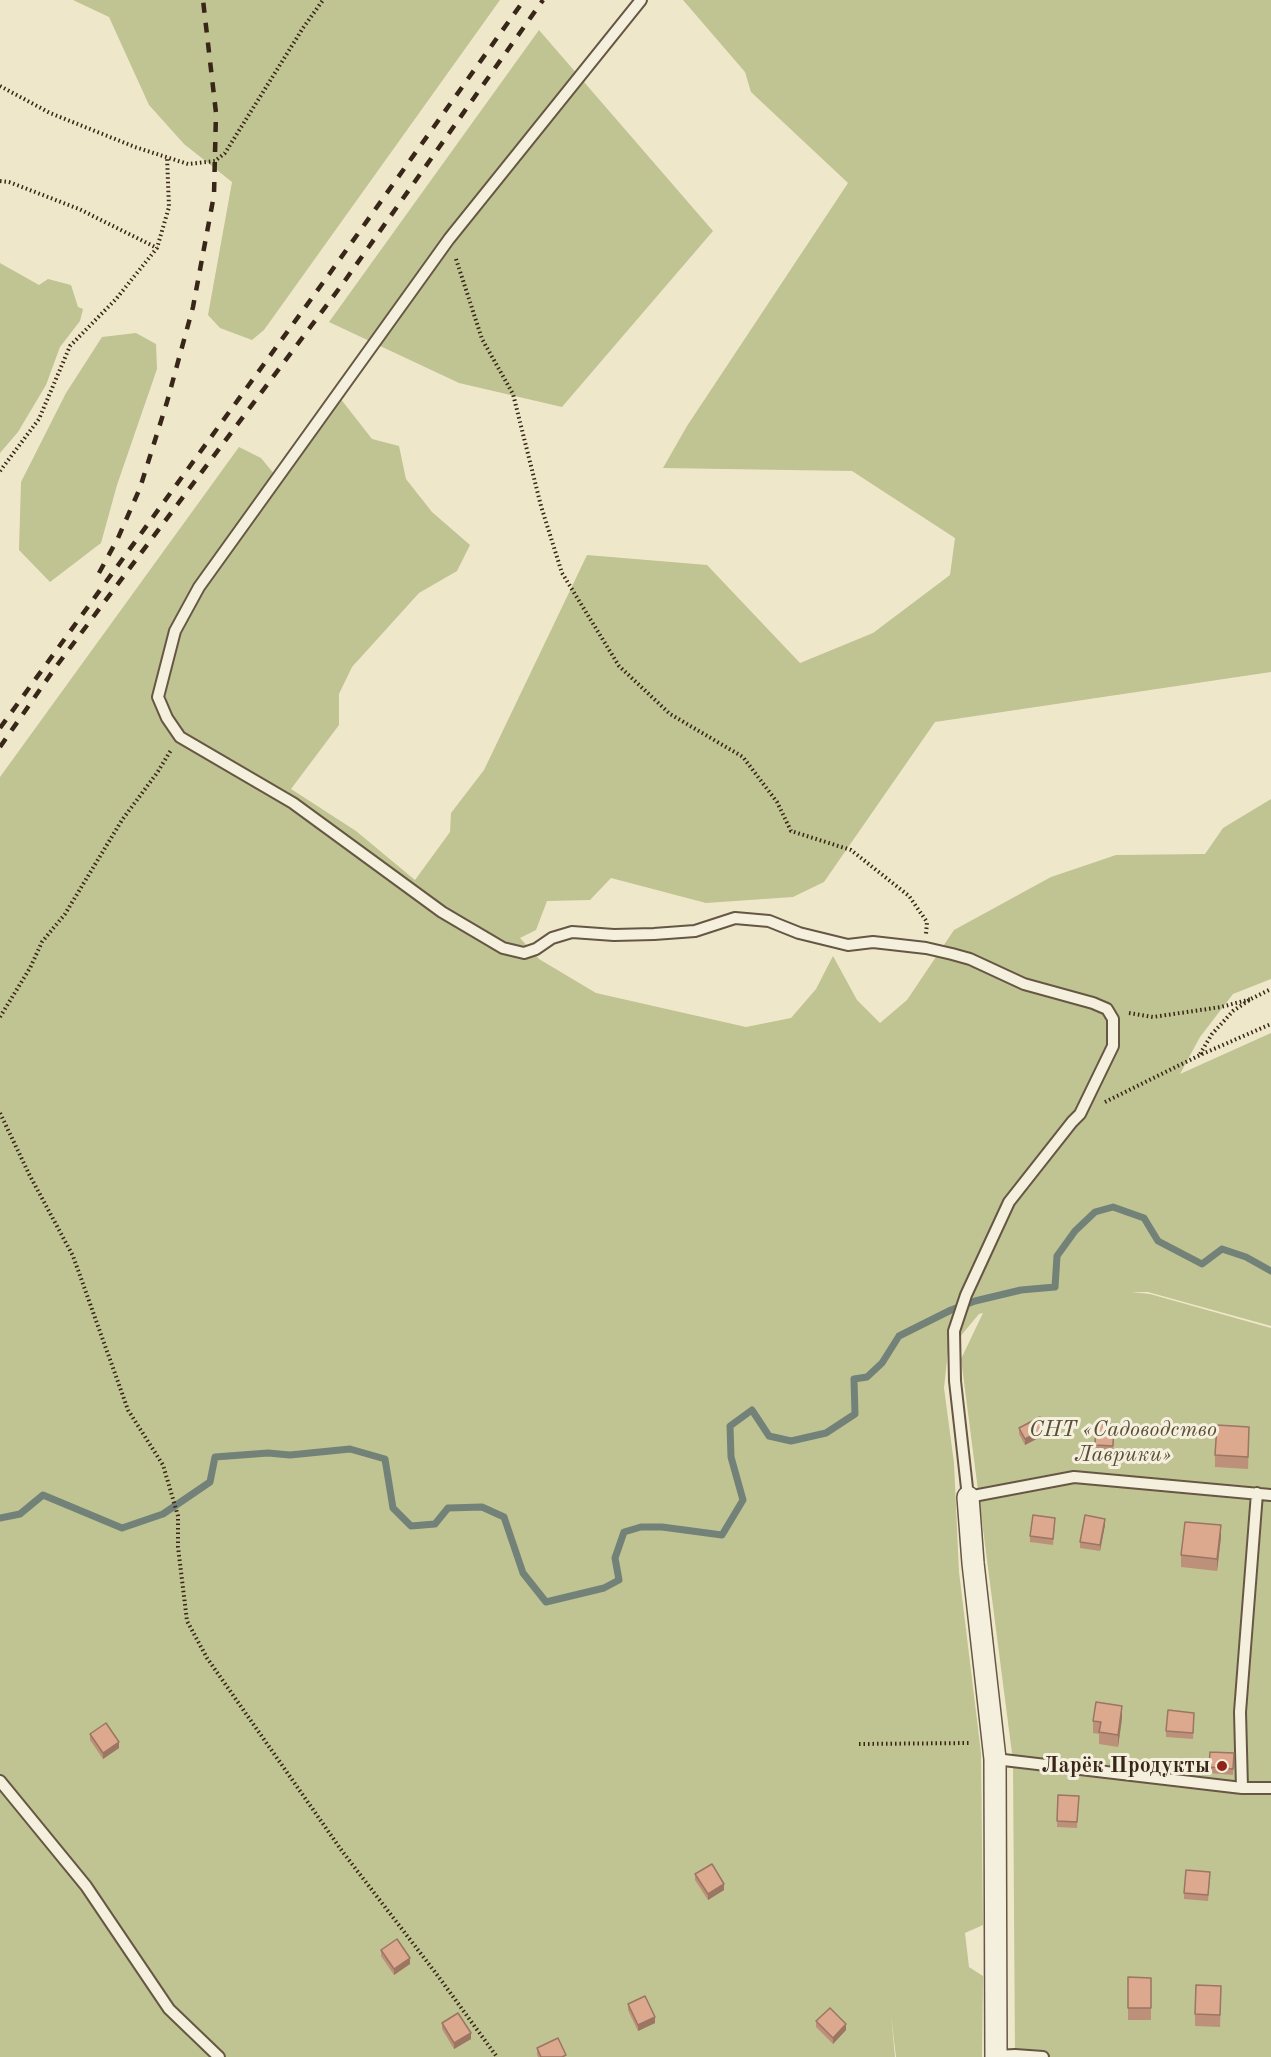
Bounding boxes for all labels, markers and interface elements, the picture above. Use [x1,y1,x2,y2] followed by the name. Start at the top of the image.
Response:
[1029,1417,1217,1468] park label: СНТ «Садоводство Лаврики»
[1041,1753,1210,1779] place label: Ларёк Продукты
[1215,1759,1229,1773] marker: Ларёк Продукты

